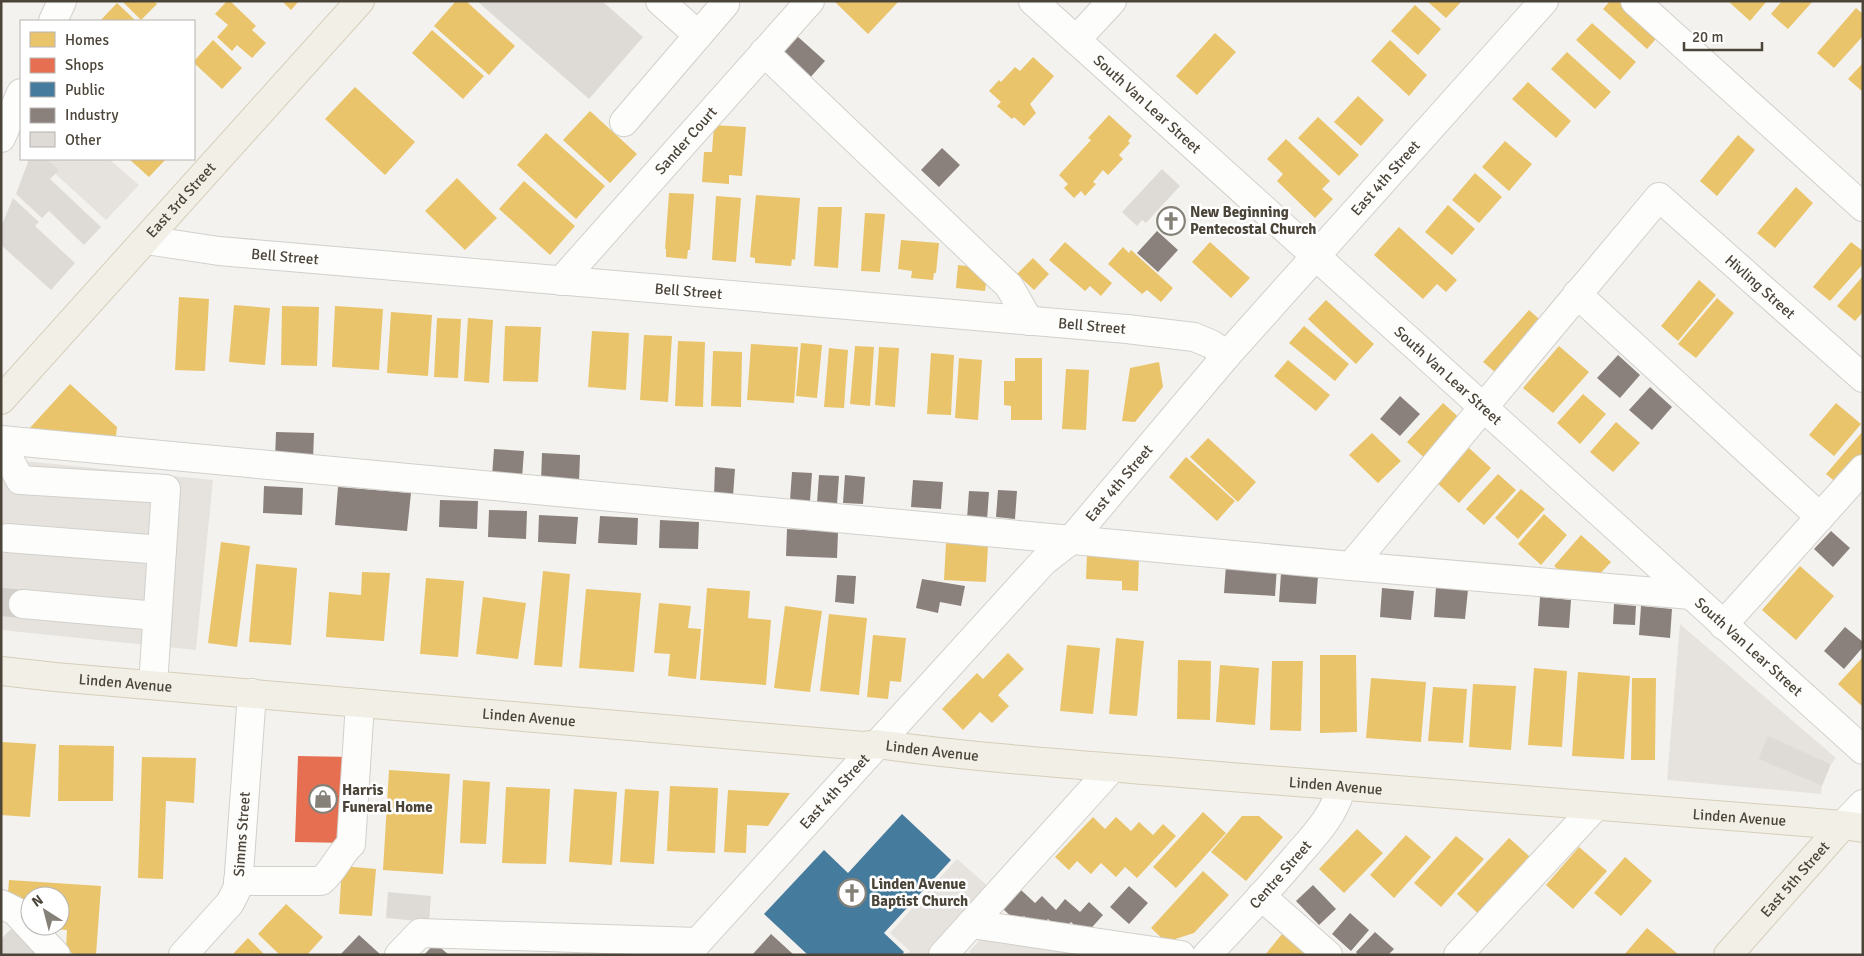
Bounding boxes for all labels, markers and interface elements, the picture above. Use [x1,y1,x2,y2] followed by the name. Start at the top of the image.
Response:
[20,20,195,160] legend
[1684,20,1762,52] scale bar
[1692,28,1723,46] text: 20 m
[65,31,109,49] text: Homes
[1090,51,1205,157] street label: South Van Lear Street
[65,56,104,74] text: Shops
[65,81,105,99] text: Public
[651,103,721,178] street label: Sander Court
[65,106,118,124] text: Industry
[65,131,102,149] text: Other
[1347,137,1424,220] street label: East 4th Street
[142,159,219,241] street label: East 3rd Street
[1190,203,1316,238] place label: New Beginning Pentecostal Church
[1156,206,1186,236] church icon: New Beginning Pentecostal Church
[250,245,319,269] street label: Bell Street
[1721,251,1799,323] street label: Hivling Street
[654,279,723,303] street label: Bell Street
[1057,314,1126,338] street label: Bell Street
[1390,322,1506,429] street label: South Van Lear Street
[1081,441,1157,525] street label: East 4th Street
[1691,594,1806,700] street label: South Van Lear Street
[78,670,173,696] street label: Linden Avenue
[481,704,576,730] street label: Linden Avenue
[884,736,980,765] street label: Linden Avenue
[796,750,873,833] street label: East 4th Street
[1288,773,1383,799] street label: Linden Avenue
[342,781,433,816] place label: Harris Funeral Home
[308,784,338,814] shop icon: Harris Funeral Home
[230,791,254,877] street label: Simms Street
[1692,805,1787,830] street label: Linden Avenue
[1246,837,1315,912] street label: Centre Street
[1757,838,1833,921] street label: East 5th Street
[871,875,968,910] place label: Linden Avenue Baptist Church
[837,878,867,908] church icon: Linden Avenue Baptist Church
[20,886,70,936] north arrow
[29,891,47,911] text: N

